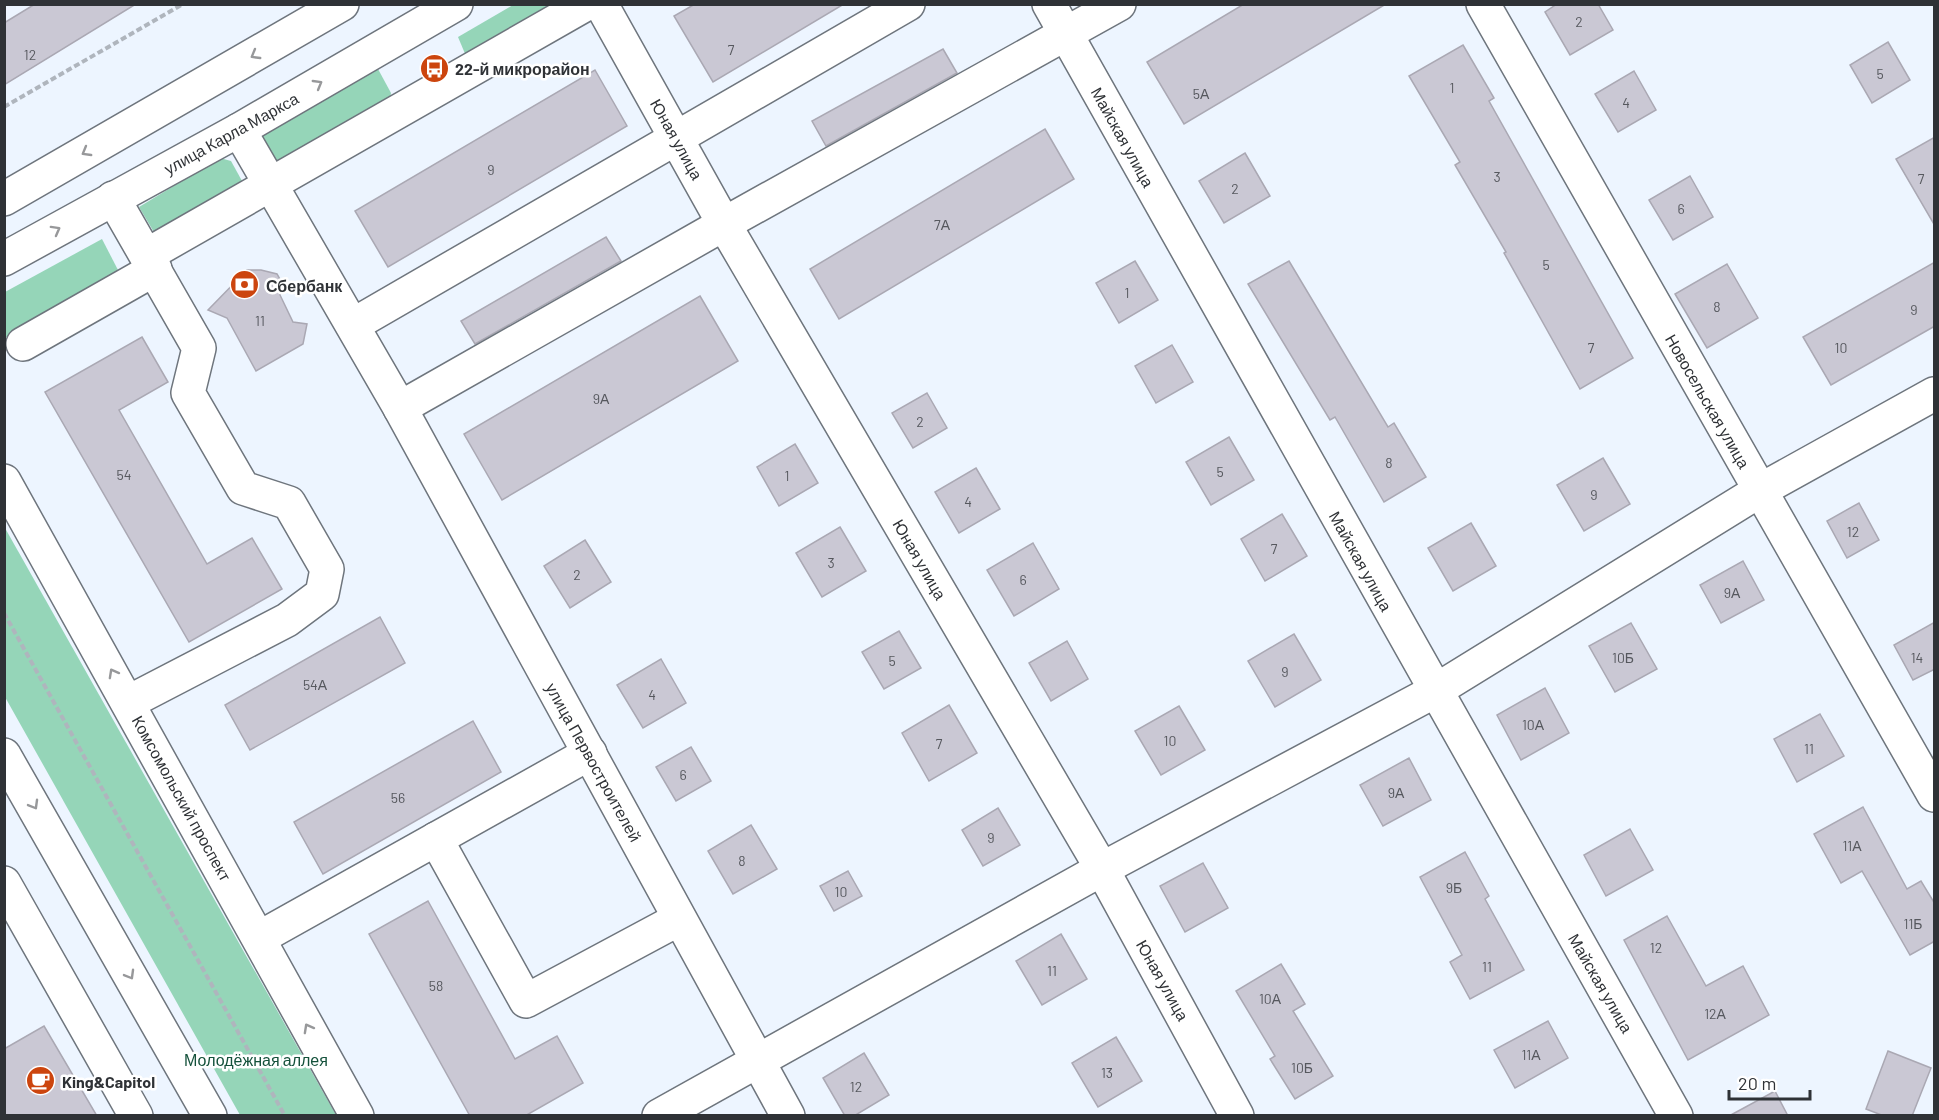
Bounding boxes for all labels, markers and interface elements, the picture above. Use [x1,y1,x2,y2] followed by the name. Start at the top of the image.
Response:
[1575,13,1583,30] house number: 2
[728,41,735,58] house number: 7
[24,46,36,63] house number: 12
[251,48,261,59] one-way arrow
[418,52,450,84] bus stop icon: 22-й микрорайон
[455,59,590,78] place label: 22-й микрорайон
[1876,65,1884,82] house number: 5
[1450,79,1454,96] house number: 1
[312,80,322,92] one-way arrow
[1088,84,1158,190] street label: Майская улица
[1193,85,1210,102] house number: 5А
[161,88,302,178] street label: улица Карла Маркса
[1622,94,1630,111] house number: 4
[647,95,707,183] street label: Юная улица
[82,145,92,157] one-way arrow
[487,161,495,178] house number: 9
[1493,168,1501,185] house number: 3
[1918,170,1925,187] house number: 7
[1231,180,1239,197] house number: 2
[1677,200,1685,217] house number: 6
[934,216,951,233] house number: 7А
[49,226,60,237] one-way arrow
[1542,256,1550,273] house number: 5
[229,269,261,301] bank icon: Сбербанк
[266,276,343,295] place label: Сбербанк
[1125,284,1129,301] house number: 1
[1713,298,1721,315] house number: 8
[1910,301,1918,318] house number: 9
[255,312,265,329] house number: 11
[1662,331,1754,472] street label: Новосельская улица
[1588,339,1595,356] house number: 7
[1835,339,1847,356] house number: 10
[593,390,610,407] house number: 9А
[916,413,924,430] house number: 2
[1385,454,1393,471] house number: 8
[1216,463,1224,480] house number: 5
[117,466,131,483] house number: 54
[785,467,789,484] house number: 1
[1590,486,1598,503] house number: 9
[964,493,972,510] house number: 4
[1326,508,1396,614] street label: Майская улица
[889,515,951,603] street label: Юная улица
[1847,523,1859,540] house number: 12
[1271,540,1278,557] house number: 7
[827,554,835,571] house number: 3
[573,566,581,583] house number: 2
[1019,571,1027,588] house number: 6
[1724,584,1741,601] house number: 9А
[1612,649,1634,666] house number: 10Б
[1911,649,1923,666] house number: 14
[888,652,896,669] house number: 5
[1281,663,1289,680] house number: 9
[109,669,120,679] one-way arrow
[303,676,328,693] house number: 54А
[542,679,646,845] street label: улица Первостроителей
[648,686,656,703] house number: 4
[129,712,236,885] street label: Комсомольский проспект
[1522,716,1545,733] house number: 10А
[1164,732,1176,749] house number: 10
[936,735,943,752] house number: 7
[1804,740,1814,757] house number: 11
[679,766,687,783] house number: 6
[1388,784,1405,801] house number: 9А
[391,789,405,806] house number: 56
[26,799,38,810] one-way arrow
[987,829,995,846] house number: 9
[1842,837,1862,854] house number: 11А
[738,852,746,869] house number: 8
[1446,879,1462,896] house number: 9Б
[835,883,847,900] house number: 10
[1903,915,1923,932] house number: 11Б
[1565,930,1637,1036] street label: Майская улица
[1133,936,1193,1024] street label: Юная улица
[1650,939,1662,956] house number: 12
[1482,958,1492,975] house number: 11
[1047,962,1057,979] house number: 11
[123,969,134,979] one-way arrow
[429,977,443,994] house number: 58
[1259,990,1282,1007] house number: 10А
[1704,1005,1727,1022] house number: 12А
[304,1023,315,1034] one-way arrow
[1521,1046,1541,1063] house number: 11А
[184,1050,328,1069] park label: Молодёжная аллея
[1291,1059,1313,1076] house number: 10Б
[1729,1063,1810,1101] scale bar
[1101,1064,1113,1081] house number: 13
[25,1065,57,1097] cafe icon: King&Capitol
[62,1072,155,1091] place label: King&Capitol
[1738,1072,1776,1094] text: 20 m
[850,1078,862,1095] house number: 12

